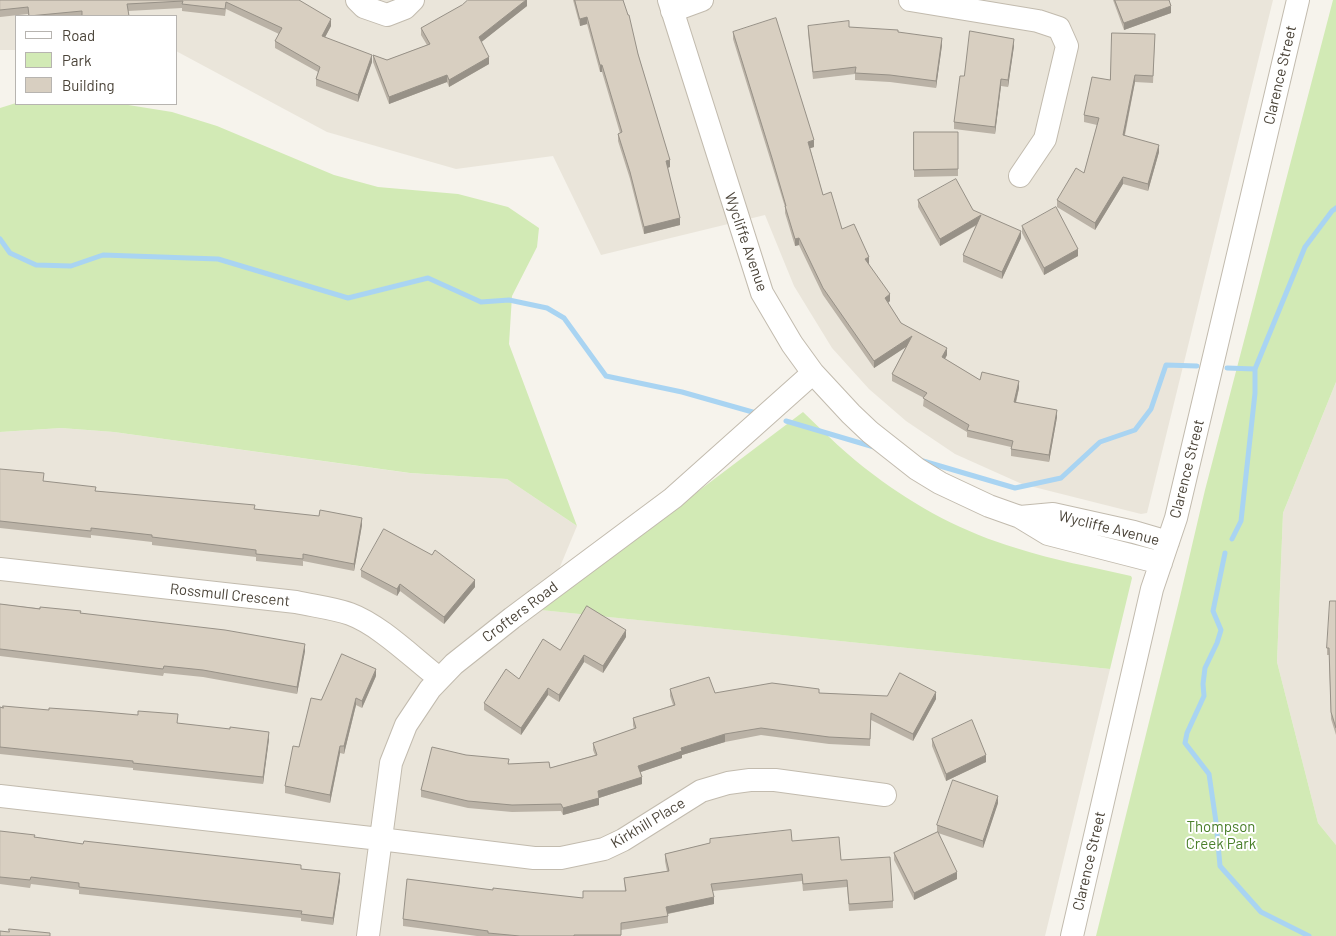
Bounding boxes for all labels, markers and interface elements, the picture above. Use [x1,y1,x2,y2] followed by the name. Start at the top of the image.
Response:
[15,15,178,105] legend
[1260,24,1300,126] street label: Clarence Street
[62,26,95,44] text: Road
[62,51,91,69] text: Park
[62,76,115,94] text: Building
[721,190,771,294] street label: Wycliffe Avenue
[1166,418,1208,520] street label: Clarence Street
[1057,507,1161,549] street label: Wycliffe Avenue
[479,578,561,646] street label: Crofters Road
[169,580,291,610] street label: Rossmull Crescent
[608,794,688,852] street label: Kirkhill Place
[1069,810,1109,912] street label: Clarence Street
[1186,818,1256,853] park label: Thompson Creek Park

